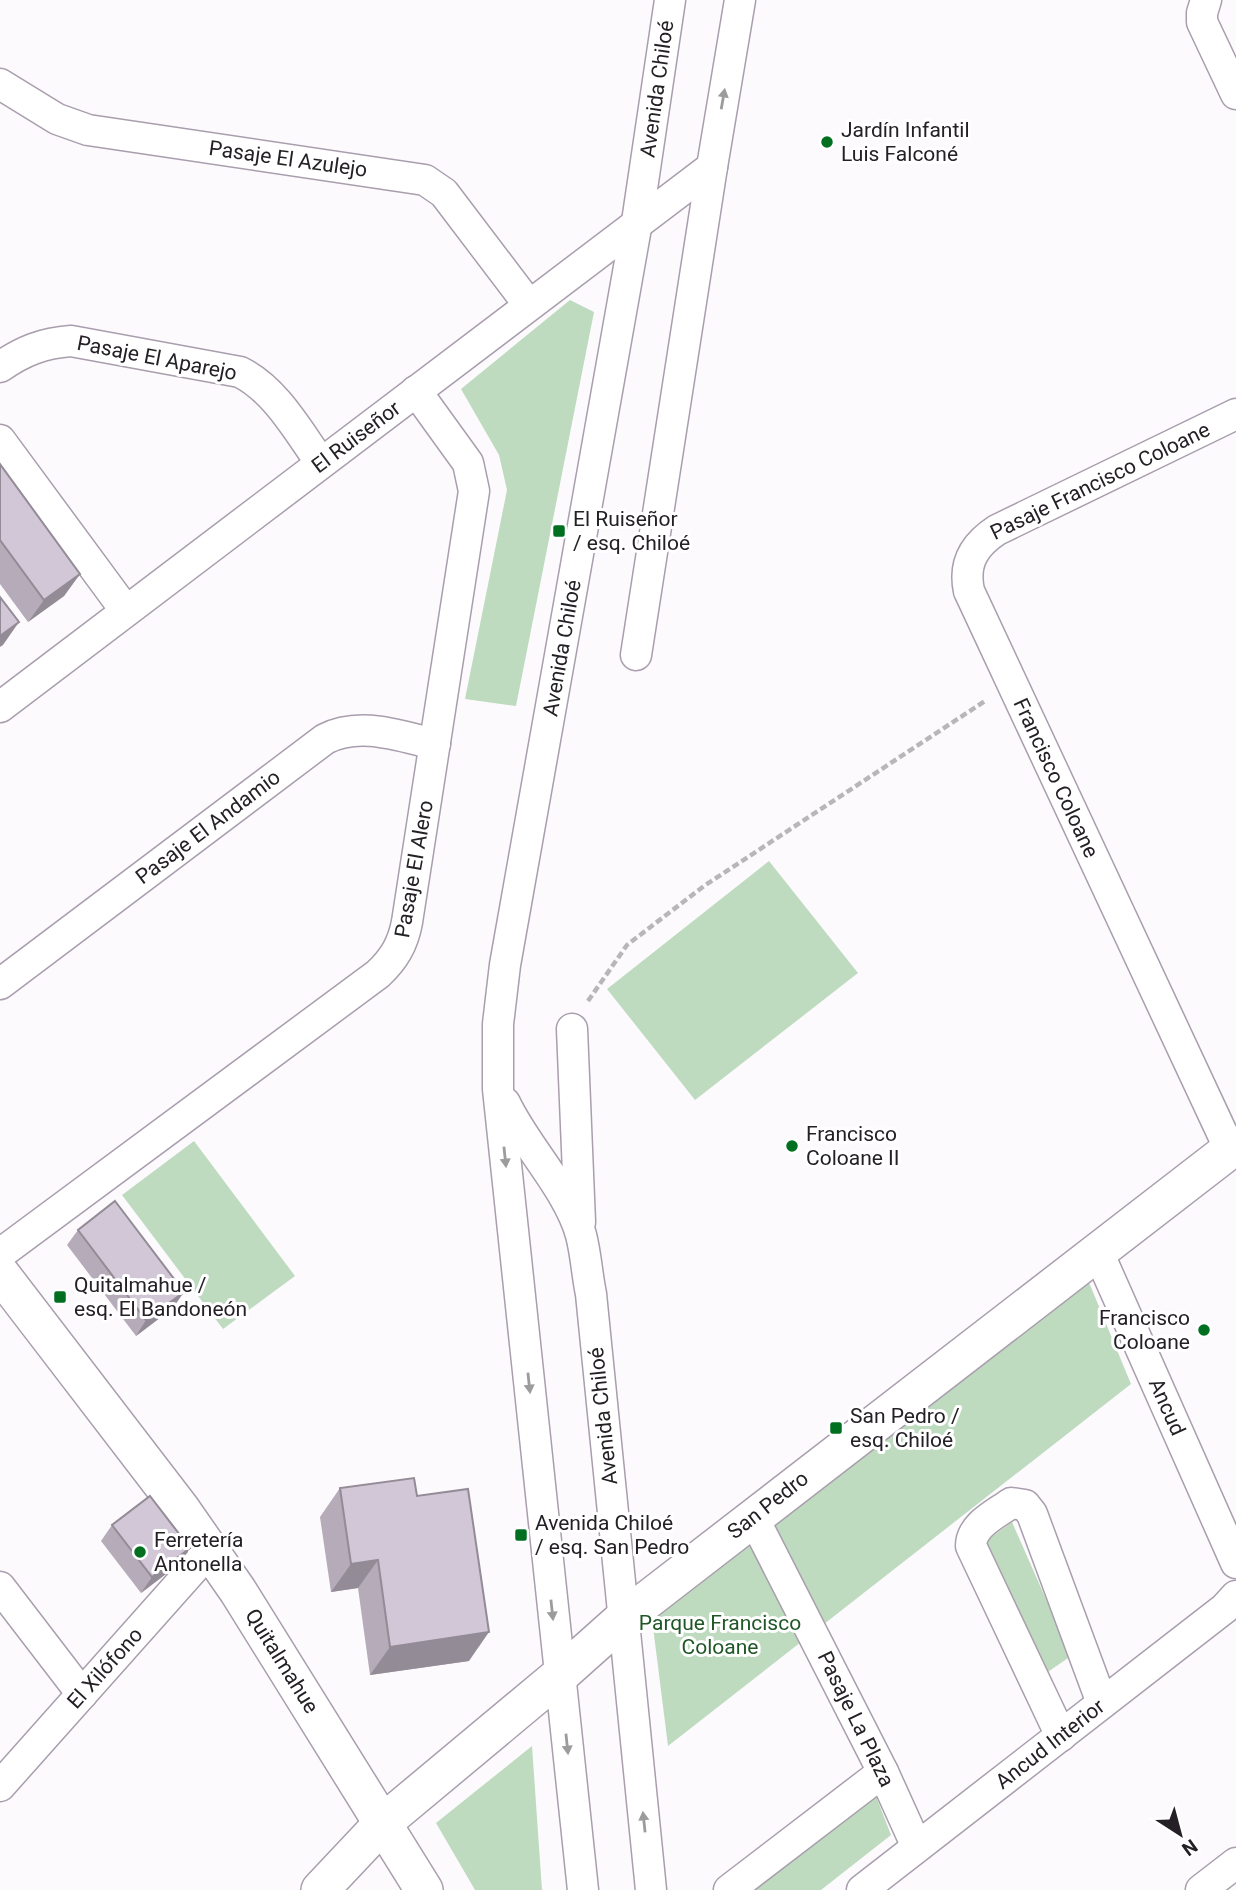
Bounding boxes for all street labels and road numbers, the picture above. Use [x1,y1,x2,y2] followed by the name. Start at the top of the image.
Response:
[636,19,678,159] street label: Avenida Chiloé
[207,136,369,182] street label: Pasaje El Azulejo
[75,331,239,385] street label: Pasaje El Aparejo
[307,396,405,478] street label: El Ruiseñor
[986,417,1214,545] street label: Pasaje Francisco Coloane
[538,578,586,718] street label: Avenida Chiloé
[1009,694,1103,862] street label: Francisco Coloane
[131,765,285,889] street label: Pasaje El Andamio
[390,798,438,940] street label: Pasaje El Alero
[584,1346,622,1486] street label: Avenida Chiloé
[1144,1375,1190,1439] street label: Ancud
[723,1466,813,1544] street label: San Pedro
[240,1604,324,1718] street label: Quitalmahue
[62,1623,148,1713] street label: El Xilófono
[813,1647,899,1791] street label: Pasaje La Plaza
[991,1694,1109,1794] street label: Ancud Interior

